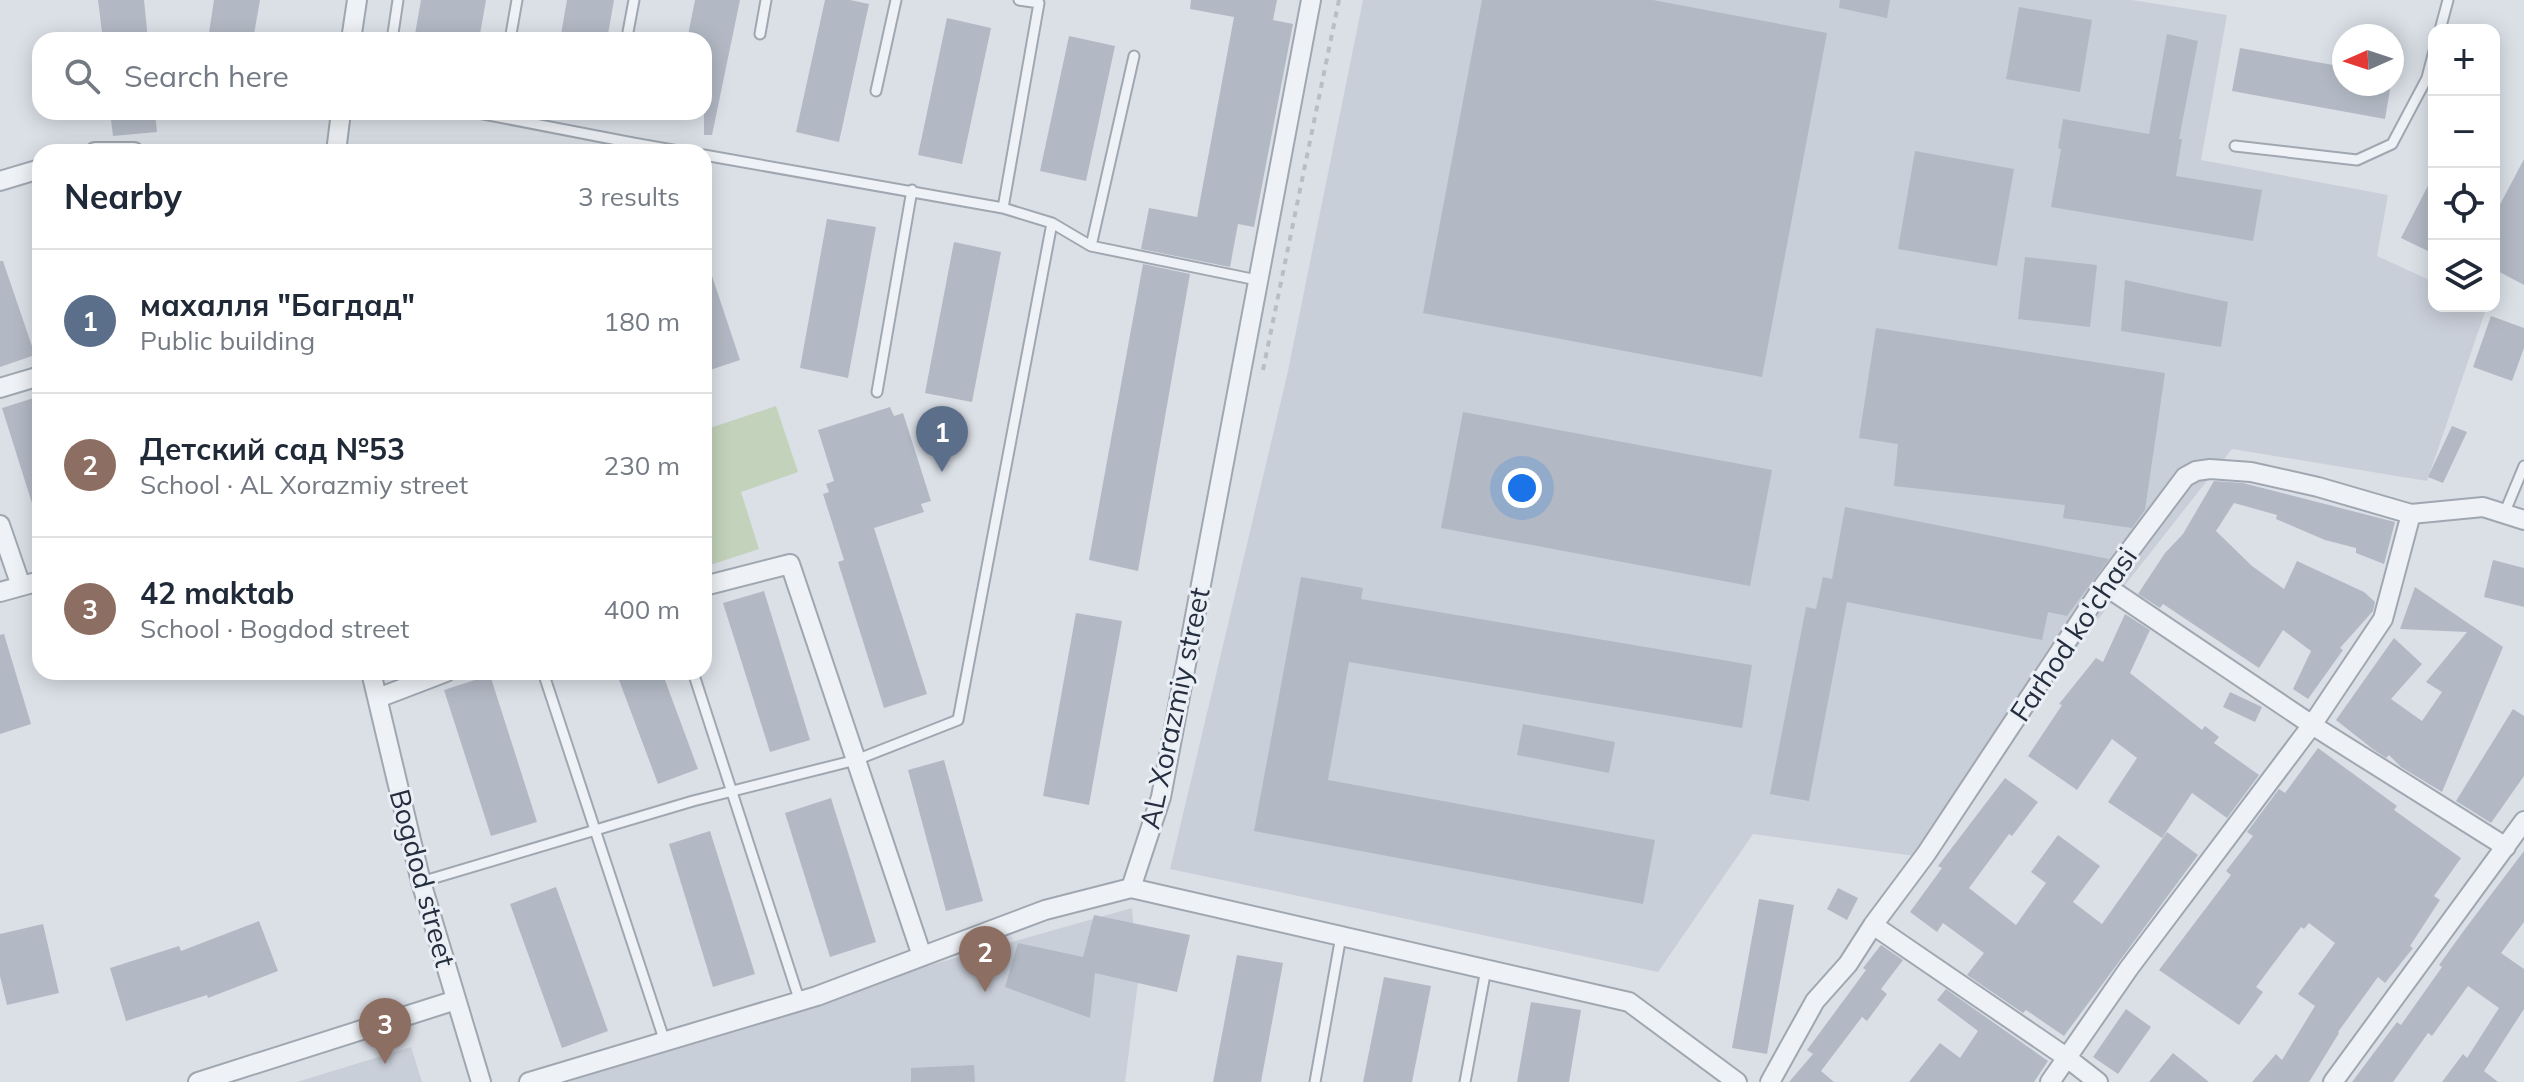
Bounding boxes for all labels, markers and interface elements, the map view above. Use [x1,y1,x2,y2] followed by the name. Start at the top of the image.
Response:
[2332,24,2404,96] north arrow
[2428,24,2500,312] map controls
[2428,24,2500,96] button: +
[32,32,712,120] search box
[60,54,104,98] icon: search
[124,57,289,95] text: Search here
[2428,96,2500,168] button: −
[2428,168,2500,240] button: locate
[64,175,182,218] text: Nearby
[578,180,680,213] text: 3 results
[2428,240,2500,312] button: layers
[140,286,415,324] text: махалля "Багдад"
[82,305,98,338] text: 1
[604,305,680,338] text: 180 m
[140,324,315,357] text: Public building
[916,406,968,472] pin: 1
[140,430,405,468] text: Детский сад №53
[82,449,98,482] text: 2
[604,449,680,482] text: 230 m
[140,468,468,501] text: School · AL Xorazmiy street
[1502,468,1542,508] your location
[2002,540,2144,728] street label: Farhod ko'chasi
[140,574,294,612] text: 42 maktab
[1131,584,1217,832] street label: AL Xorazmiy street
[82,593,98,626] text: 3
[604,593,680,626] text: 400 m
[140,612,409,645] text: School · Bogdod street
[382,785,464,971] street label: Bogdod street
[959,926,1011,992] pin: 2
[359,998,411,1064] pin: 3

